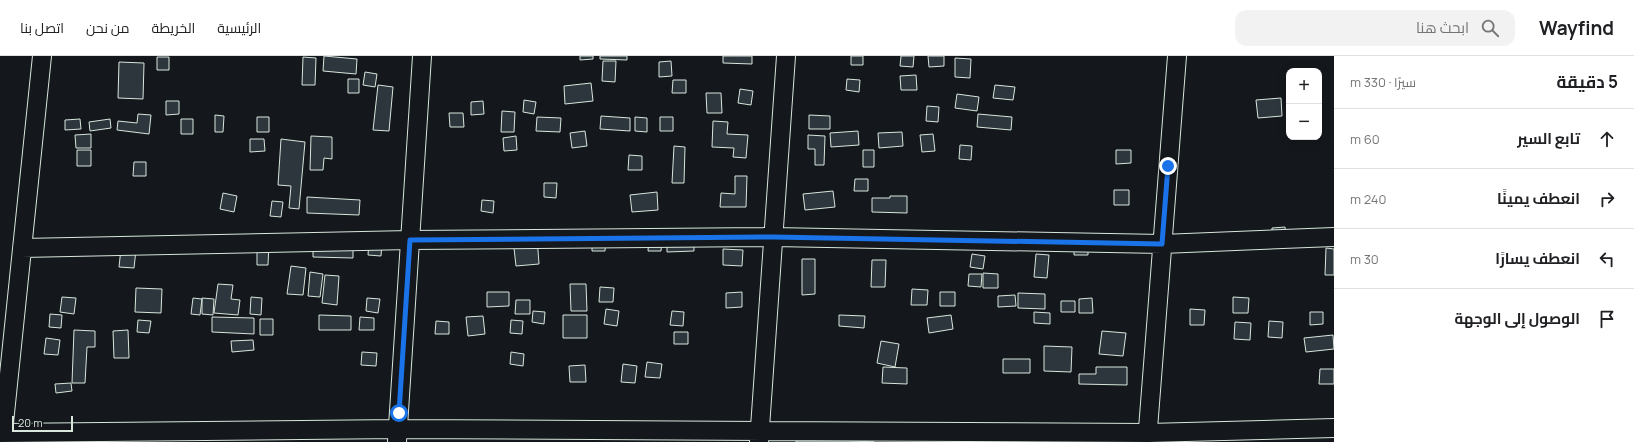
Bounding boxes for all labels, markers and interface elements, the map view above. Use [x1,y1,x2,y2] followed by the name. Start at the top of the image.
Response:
[1235,10,1515,46] search box
[1539,15,1614,41] text: Wayfind
[1416,17,1469,38] text: ابحث هنا
[1479,17,1501,39] icon: search
[20,18,64,37] text: اتصل بنا
[86,18,130,37] text: من نحن
[152,18,195,37] text: الخريطة
[217,18,261,37] text: الرئيسية
[1286,68,1322,140] map controls
[1286,68,1322,104] button: +
[1557,70,1618,93] text: 5 دقيقة
[1350,73,1416,91] text: سيرًا · 330 m
[1286,104,1322,140] button: −
[1517,128,1580,149] text: تابع السير
[1596,128,1618,150] icon: ahead
[1350,130,1380,148] text: 60 m
[1159,157,1177,175] route end
[1497,188,1580,209] text: انعطف يمينًا
[1596,188,1618,210] icon: right
[1350,190,1386,208] text: 240 m
[1495,248,1580,269] text: انعطف يسارًا
[1596,248,1618,270] icon: left
[1350,250,1379,268] text: 30 m
[1454,308,1580,329] text: الوصول إلى الوجهة
[1596,308,1618,330] icon: arrive
[390,404,408,422] route start
[12,414,73,433] scale bar
[18,415,43,430] text: 20 m

